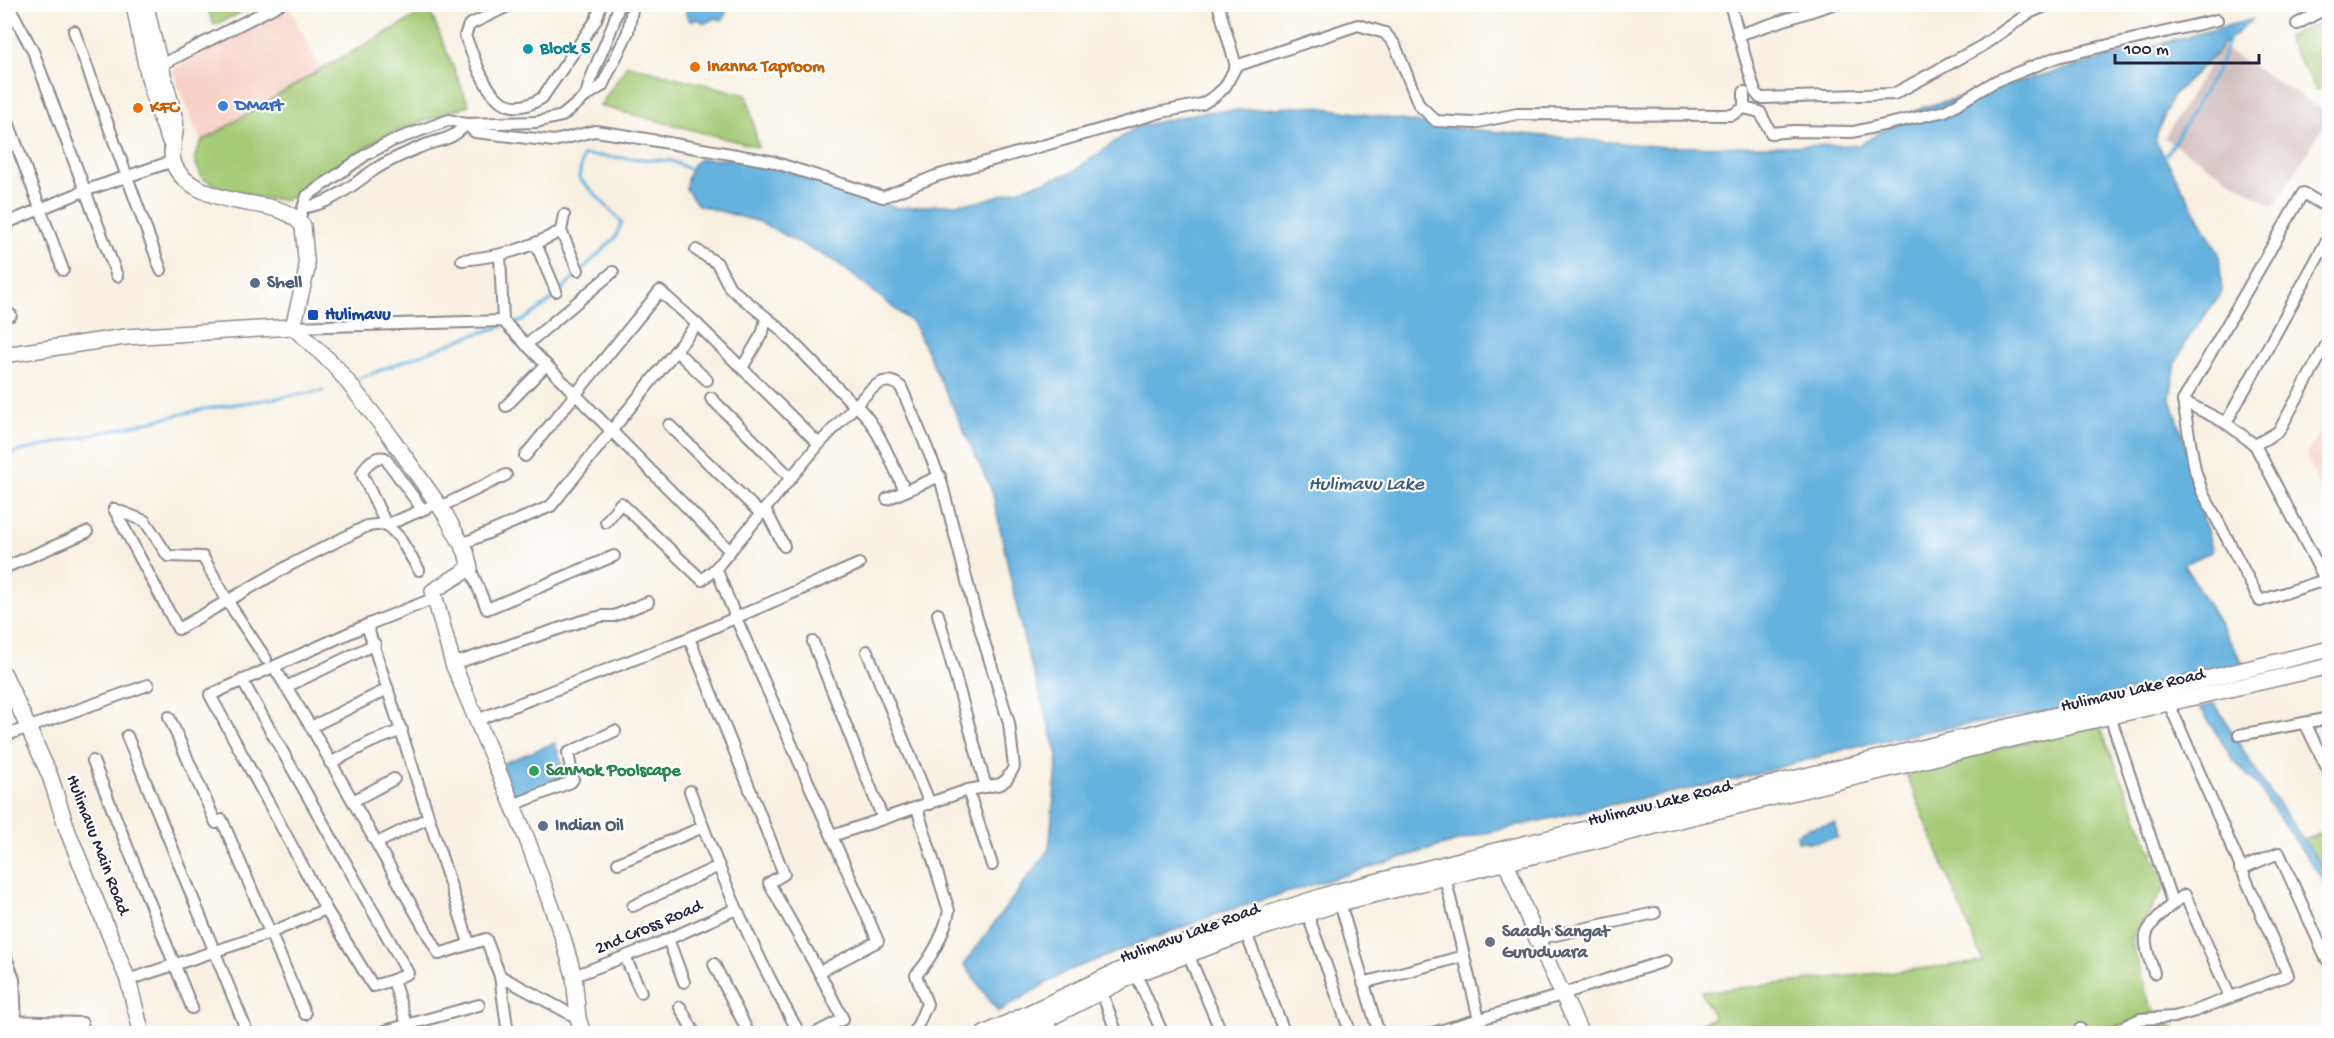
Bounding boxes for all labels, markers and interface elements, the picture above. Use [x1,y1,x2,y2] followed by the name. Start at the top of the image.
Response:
[2115,27,2259,65] scale bar
[539,39,591,60] place label: Block 5
[2123,40,2169,61] text: 100 m
[521,42,535,56] marker: Block 5
[707,57,825,78] place label: Inanna Taproom
[688,60,702,74] marker: Inanna Taproom
[233,96,285,117] place label: DMart
[149,98,181,119] place label: KFC
[216,99,230,113] marker: DMart
[131,101,145,115] marker: KFC
[267,273,302,294] place label: Shell
[248,276,262,290] marker: Shell
[325,305,391,326] place label: Hulimavu
[306,308,320,322] marker: Hulimavu
[1308,474,1424,497] water label: Hulimavu Lake
[2059,664,2209,718] street label: Hulimavu Lake Road
[546,761,681,782] place label: SanMok Poolscape
[527,764,541,778] marker: SanMok Poolscape
[61,772,134,919] street label: Hulimavu Main Road
[1586,776,1735,832] street label: Hulimavu Lake Road
[555,816,624,837] place label: Indian Oil
[536,819,550,833] marker: Indian Oil
[592,895,707,960] street label: 2nd Cross Road
[1117,898,1264,969] street label: Hulimavu Lake Road
[1502,922,1611,964] place label: Saadh Sangat Gurudwara
[1483,935,1497,949] marker: Saadh Sangat Gurudwara

